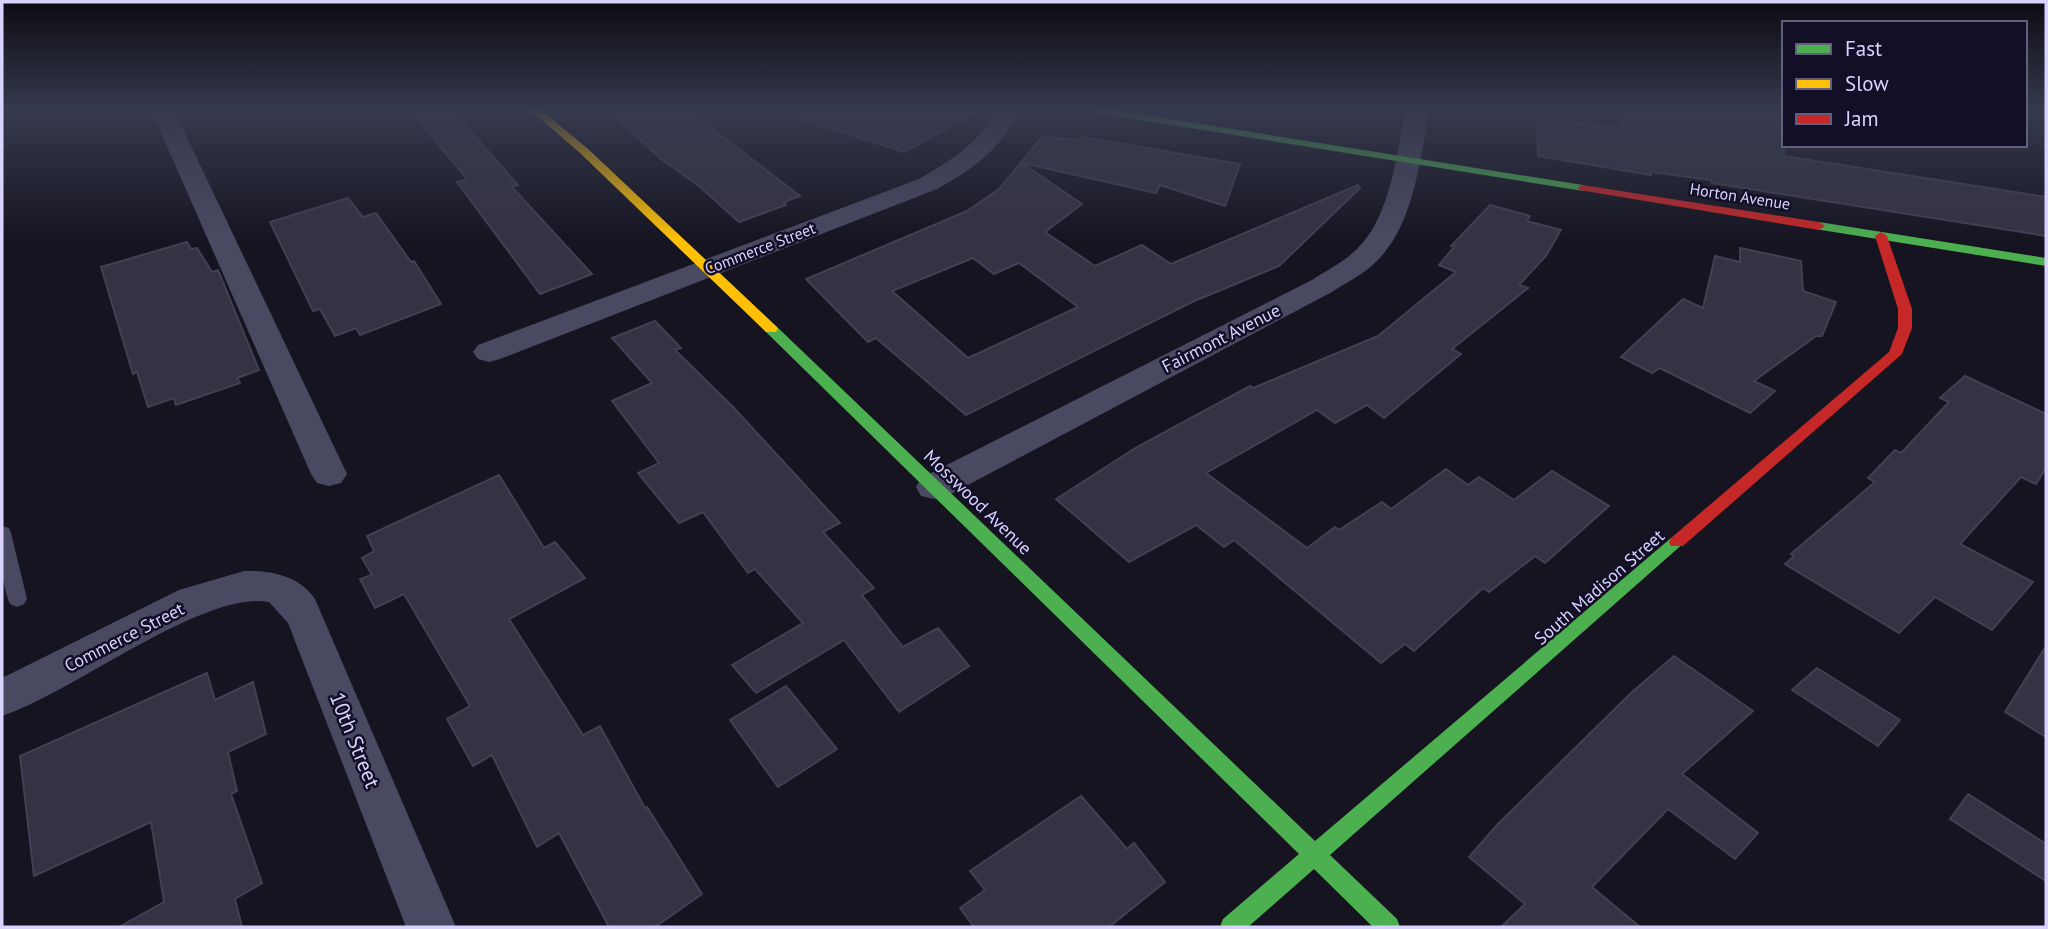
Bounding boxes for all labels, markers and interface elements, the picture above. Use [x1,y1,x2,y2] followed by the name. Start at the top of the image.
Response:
[1782,21,2027,147] legend
[1845,35,1882,62] text: Fast
[1845,70,1889,97] text: Slow
[1844,105,1879,132] text: Jam
[1688,178,1792,214] street label: Horton Avenue
[702,218,819,278] street label: Commerce Street
[1158,298,1284,378] street label: Fairmont Avenue
[919,445,1037,559] street label: Mosswood Avenue
[1529,524,1669,650] street label: South Madison Street
[60,597,188,677] street label: Commerce Street
[324,688,386,792] street label: 10th Street

